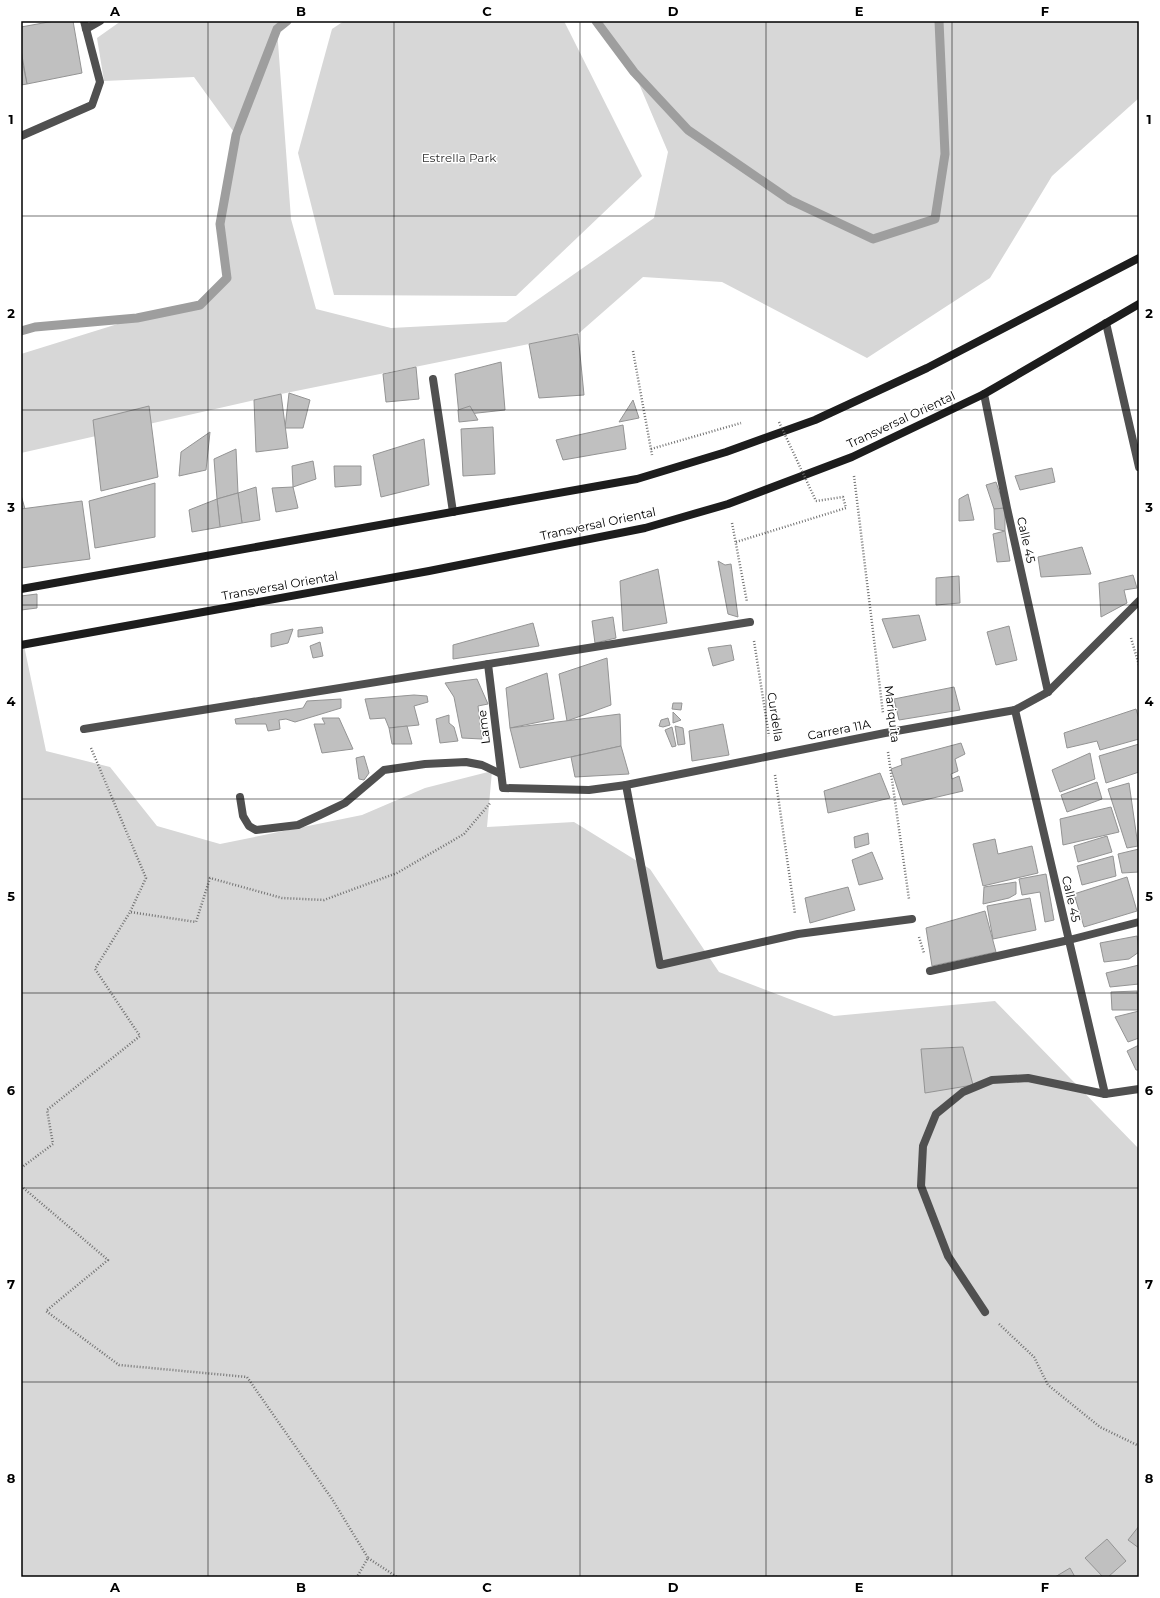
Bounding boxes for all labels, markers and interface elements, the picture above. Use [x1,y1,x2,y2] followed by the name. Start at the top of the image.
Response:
[109,3,121,19] text: A
[296,3,306,19] text: B
[482,3,492,19] text: C
[668,3,679,19] text: D
[855,3,864,19] text: E
[1041,3,1049,19] text: F
[8,111,14,127] text: 1
[1146,111,1152,127] text: 1
[422,150,497,165] park label: Estrella Park
[7,305,15,321] text: 2
[1145,305,1153,321] text: 2
[844,388,957,451] street label: Transversal Oriental
[6,499,15,515] text: 3
[1144,499,1153,515] text: 3
[539,504,657,543] street label: Transversal Oriental
[1014,515,1039,565] street label: Calle 45
[221,568,339,603] street label: Transversal Oriental
[882,684,903,743] street label: Mariquita
[764,691,787,743] street label: Curdella
[7,693,16,709] text: 4
[1145,693,1154,709] text: 4
[474,709,493,745] street label: Lame
[806,716,872,743] street label: Carrera 11A
[1059,874,1084,924] street label: Calle 45
[7,888,15,904] text: 5
[1145,888,1153,904] text: 5
[7,1082,16,1098] text: 6
[1145,1082,1154,1098] text: 6
[7,1276,15,1292] text: 7
[1145,1276,1153,1292] text: 7
[7,1470,16,1486] text: 8
[1145,1470,1154,1486] text: 8
[109,1579,121,1595] text: A
[296,1579,306,1595] text: B
[482,1579,492,1595] text: C
[668,1579,679,1595] text: D
[855,1579,864,1595] text: E
[1041,1579,1049,1595] text: F

